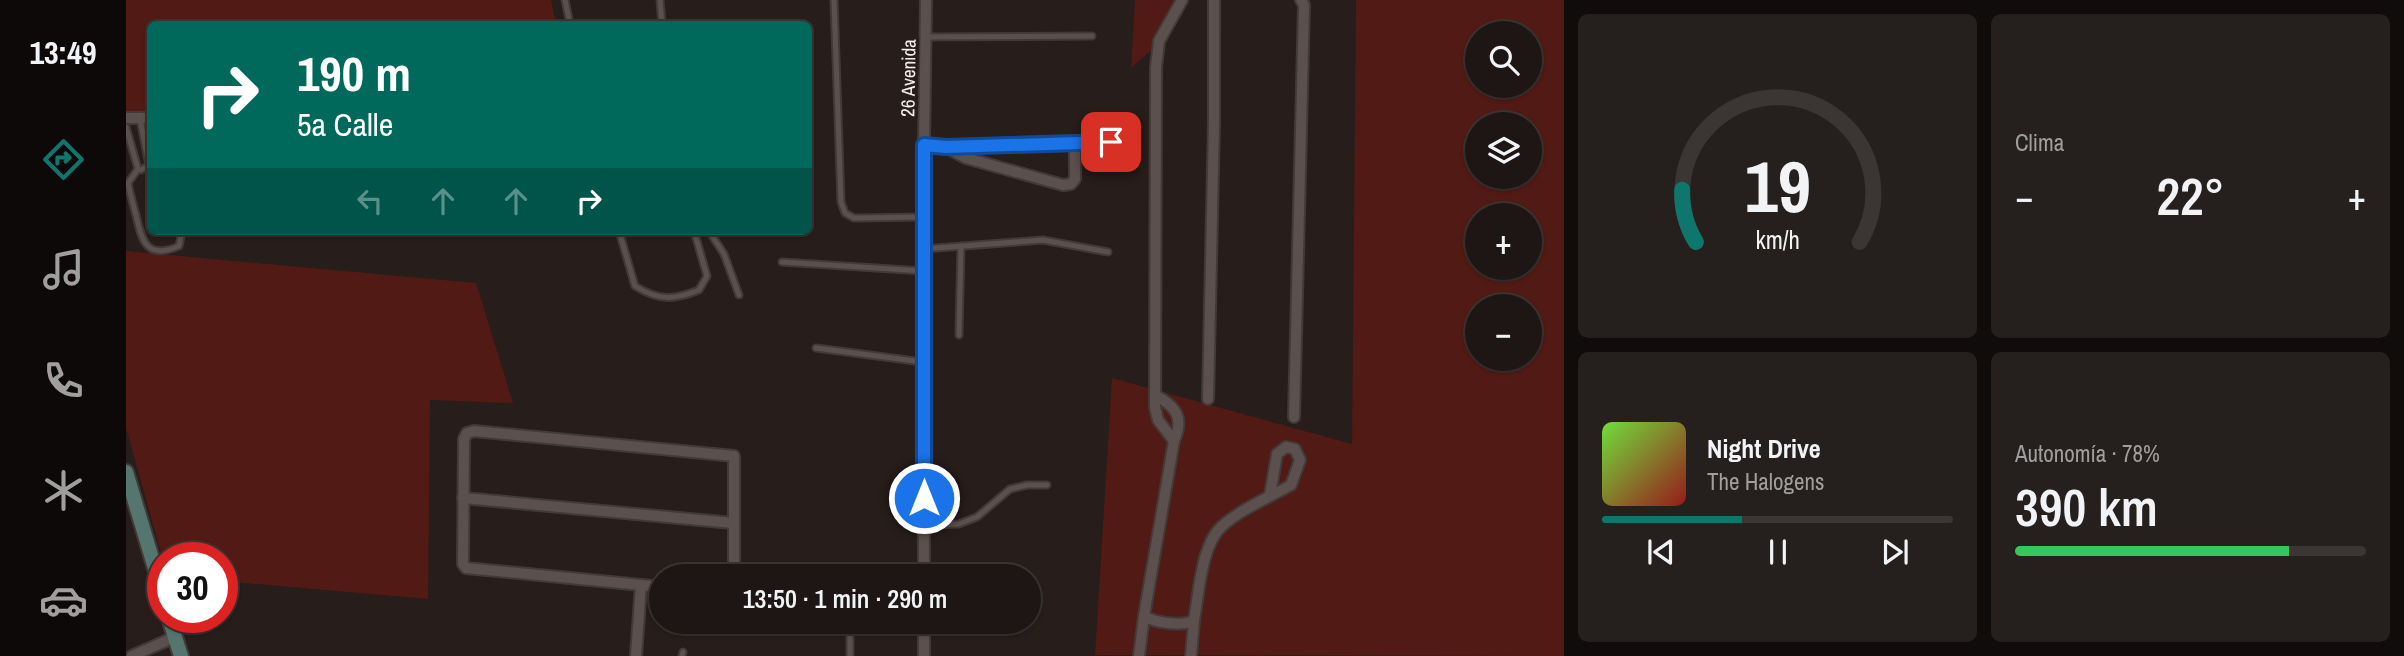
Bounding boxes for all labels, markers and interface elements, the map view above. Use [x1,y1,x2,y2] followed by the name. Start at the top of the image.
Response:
[1465,21,1542,371] map controls
[1465,21,1542,98] button: search
[29,31,97,74] text: 13:49
[894,39,922,117] street label: 26 Avenida
[297,40,411,106] text: 190 m
[182,49,273,140] icon: right
[297,103,393,146] text: 5a Calle
[1081,112,1141,172] pin
[1465,112,1542,189] button: layers
[1092,123,1130,161] icon: arrive
[2015,127,2064,158] text: Clima
[39,135,88,184] icon: directions
[1744,137,1811,235] text: 19
[2156,161,2225,231] text: 22°
[2015,171,2033,222] text: −
[2348,171,2366,222] text: +
[351,182,389,220] icon: left
[424,182,462,220] icon: ahead
[497,182,535,220] icon: ahead
[570,182,608,220] icon: right
[1465,203,1542,280] button: +
[1755,223,1800,257] text: km/h
[39,245,88,294] icon: music
[1465,294,1542,371] button: −
[39,356,88,405] icon: phone
[1707,431,1821,466] text: Night Drive
[2015,438,2160,469] text: Autonomía · 78%
[887,461,961,535] position arrow
[39,466,88,515] icon: climate
[1707,466,1824,497] text: The Halogens
[2015,472,2158,542] text: 390 km
[1642,533,1680,571] icon: previous
[1759,533,1797,571] icon: pause
[1876,533,1914,571] icon: next
[147,542,238,633] speed limit sign: 30
[39,576,88,625] icon: car
[743,581,947,616] text: 13:50 · 1 min · 290 m

